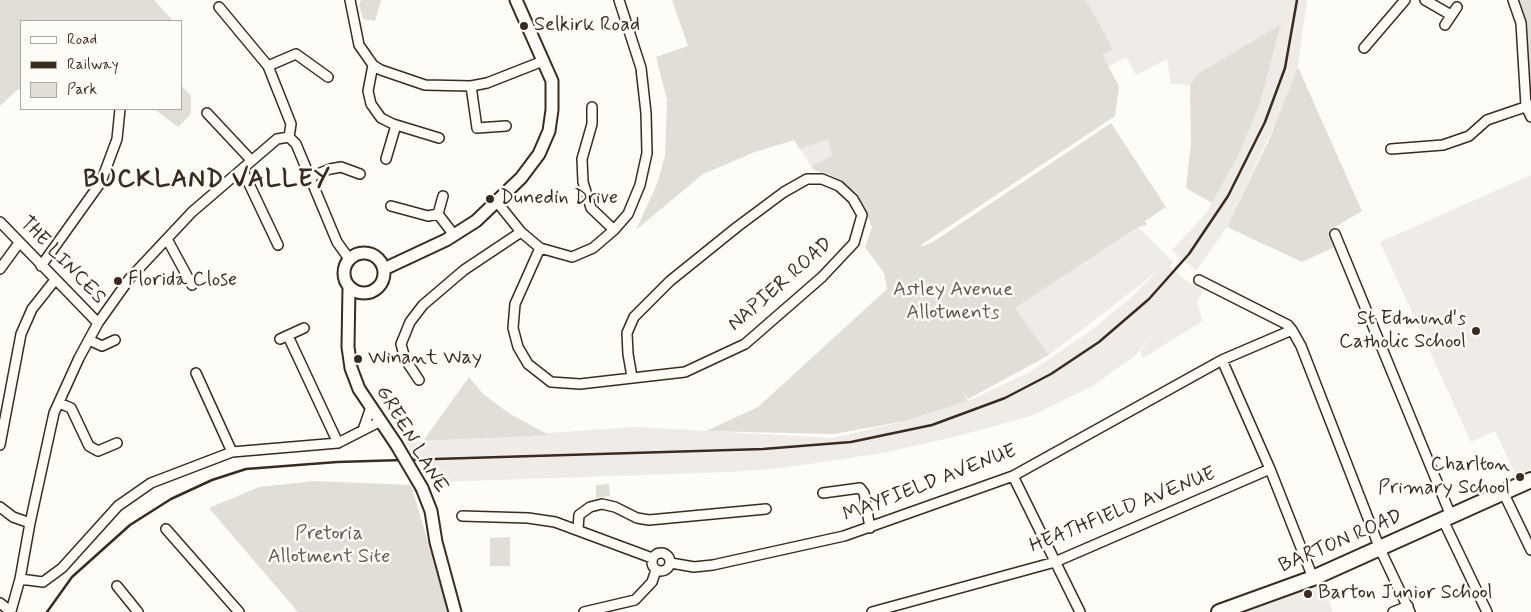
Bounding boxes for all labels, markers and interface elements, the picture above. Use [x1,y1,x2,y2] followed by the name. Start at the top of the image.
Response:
[534,14,640,38] place label: Selkirk Road
[20,20,182,110] legend
[518,20,530,32] marker: Selkirk Road
[67,30,97,50] text: Road
[67,55,119,75] text: Railway
[67,80,97,100] text: Park
[84,166,330,196] district label: BUCKLAND VALLEY
[500,187,618,211] place label: Dunedin Drive
[484,193,496,205] marker: Dunedin Drive
[14,212,110,310] street label: THE LINCES
[724,233,838,337] street label: NAPIER ROAD
[128,269,237,293] place label: Florida Close
[112,275,124,287] marker: Florida Close
[893,279,1013,326] park label: Astley Avenue Allotments
[1339,308,1466,355] place label: St Edmund's Catholic School
[1470,325,1482,337] marker: St Edmund's Catholic School
[368,347,482,371] place label: Winant Way
[352,353,364,365] marker: Winant Way
[370,382,452,498] street label: GREEN LANE
[840,440,1020,528] street label: MAYFIELD AVENUE
[1378,454,1510,501] place label: Charlton Primary School
[1026,463,1220,559] street label: HEATHFIELD AVENUE
[1514,471,1526,483] marker: Charlton Primary School
[1276,505,1406,579] street label: BARTON ROAD
[268,523,390,570] park label: Pretoria Allotment Site
[1318,582,1493,606] place label: Barton Junior School
[1302,588,1314,600] marker: Barton Junior School

